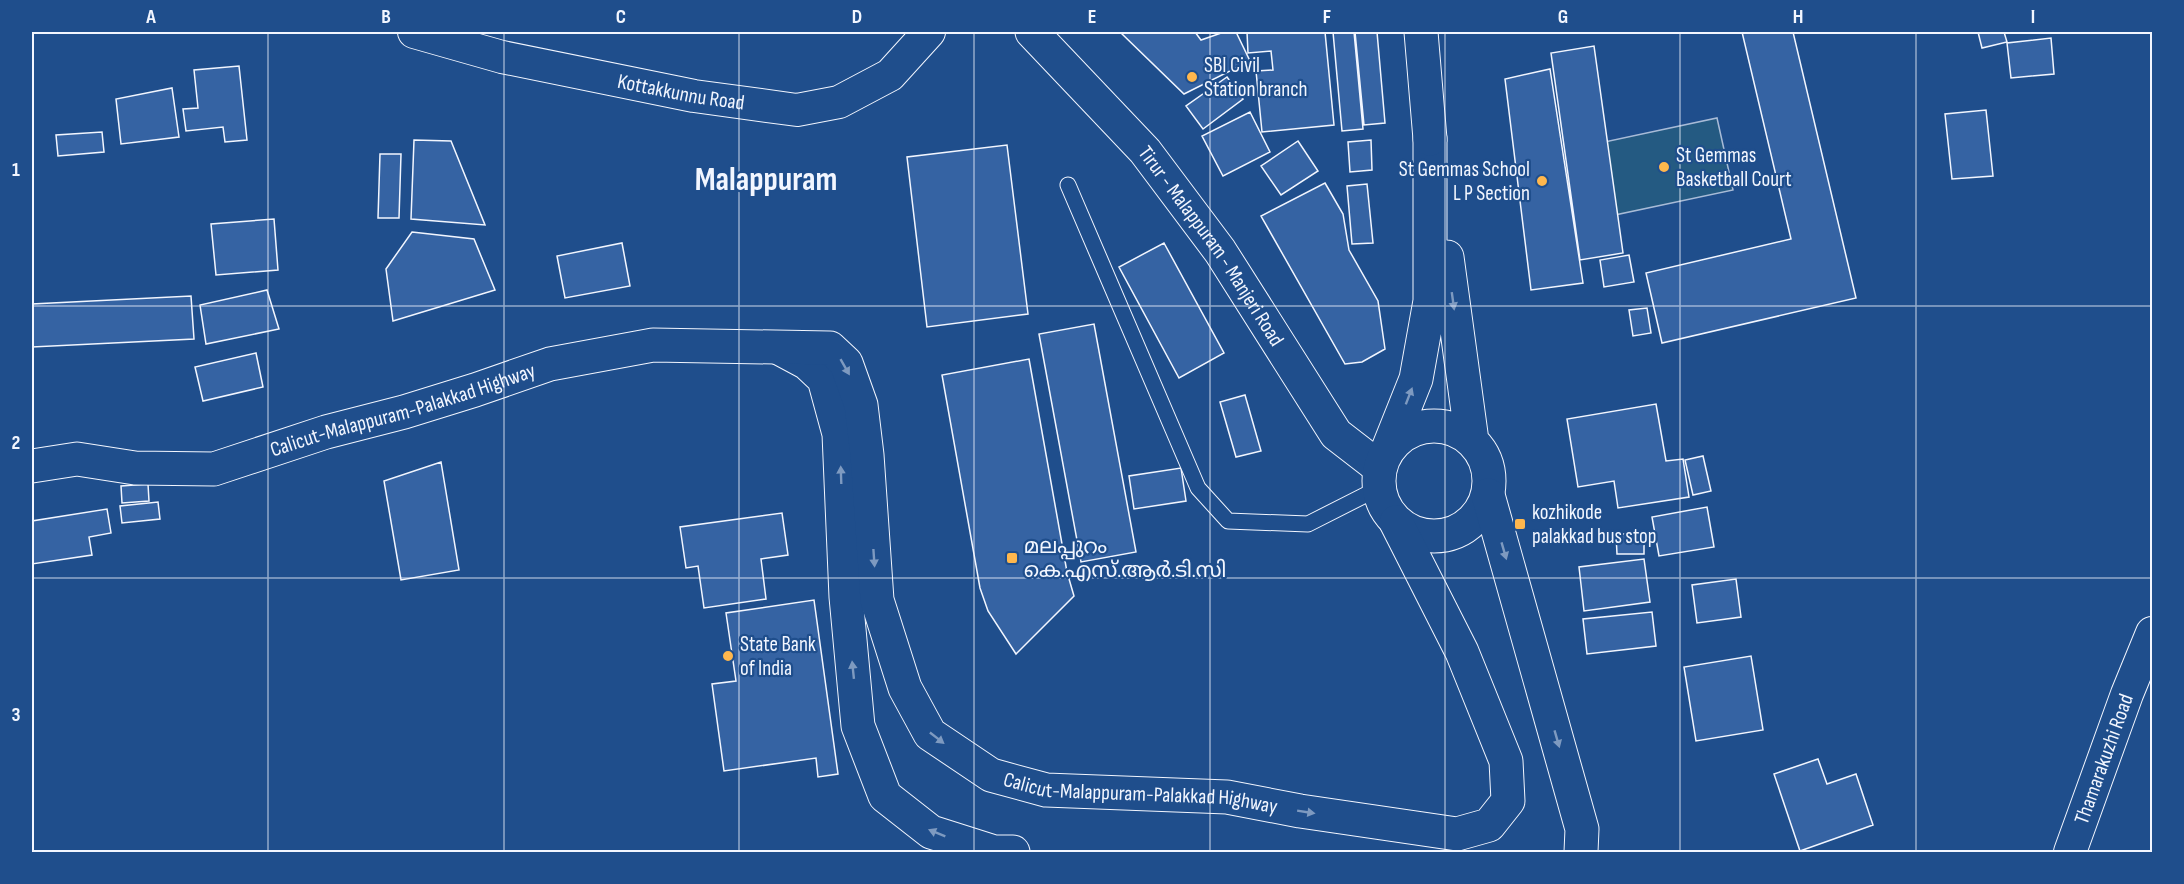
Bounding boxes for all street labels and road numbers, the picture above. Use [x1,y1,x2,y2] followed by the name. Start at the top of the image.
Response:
[615,69,746,116] street label: Kottakkunnu Road
[1133,141,1289,351] street label: Tirur - Malappuram - Manjeri Road
[267,358,539,463] street label: Calicut-Malappuram-Palakkad Highway
[2069,691,2139,827] street label: Thamarakuzhi Road
[1001,767,1279,819] street label: Calicut-Malappuram-Palakkad Highway

